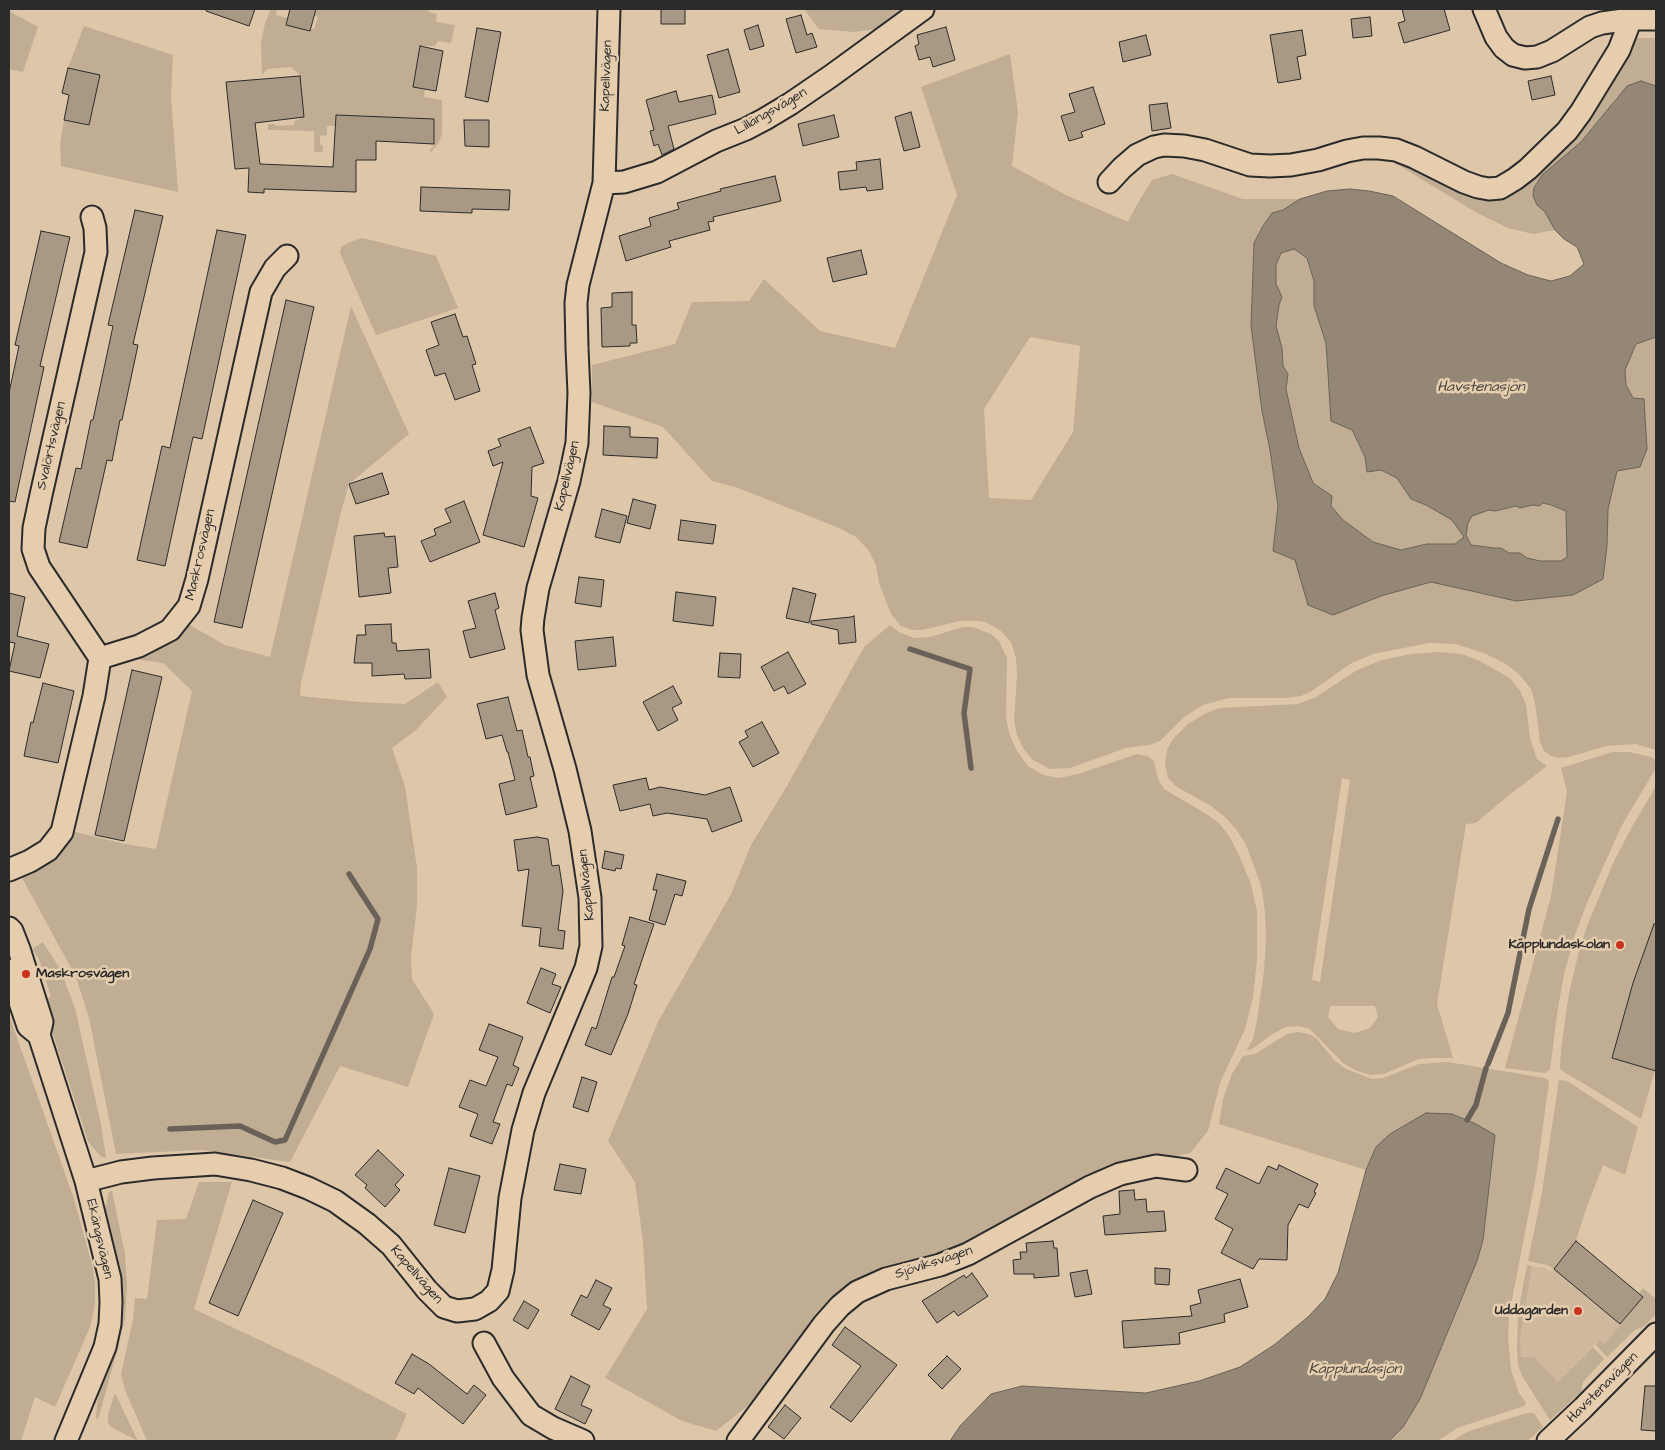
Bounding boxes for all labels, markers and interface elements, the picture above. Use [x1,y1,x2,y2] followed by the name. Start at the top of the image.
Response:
[597,40,617,112] street label: Kapellvägen
[732,85,810,139] street label: Lillängsvägen
[1437,379,1525,397] water label: Havstenasjön
[34,400,70,492] street label: Svalörtsvägen
[552,439,584,513] street label: Kapellvägen
[182,508,220,602] street label: Maskrosvägen
[575,849,599,921] street label: Kapellvägen
[1508,937,1610,953] place label: Käpplundaskolan
[1614,939,1626,951] marker: Käpplundaskolan
[36,966,129,982] place label: Maskrosvägen
[20,968,32,980] marker: Maskrosvägen
[82,1197,116,1281] street label: Ekängsvägen
[386,1242,446,1308] street label: Kapellvägen
[893,1243,975,1283] street label: Sjöviksvägen
[1495,1303,1568,1319] place label: Uddagården
[1572,1305,1584,1317] marker: Uddagården
[1564,1349,1642,1427] street label: Havstenavägen
[1309,1361,1401,1379] water label: Käpplundasjön

